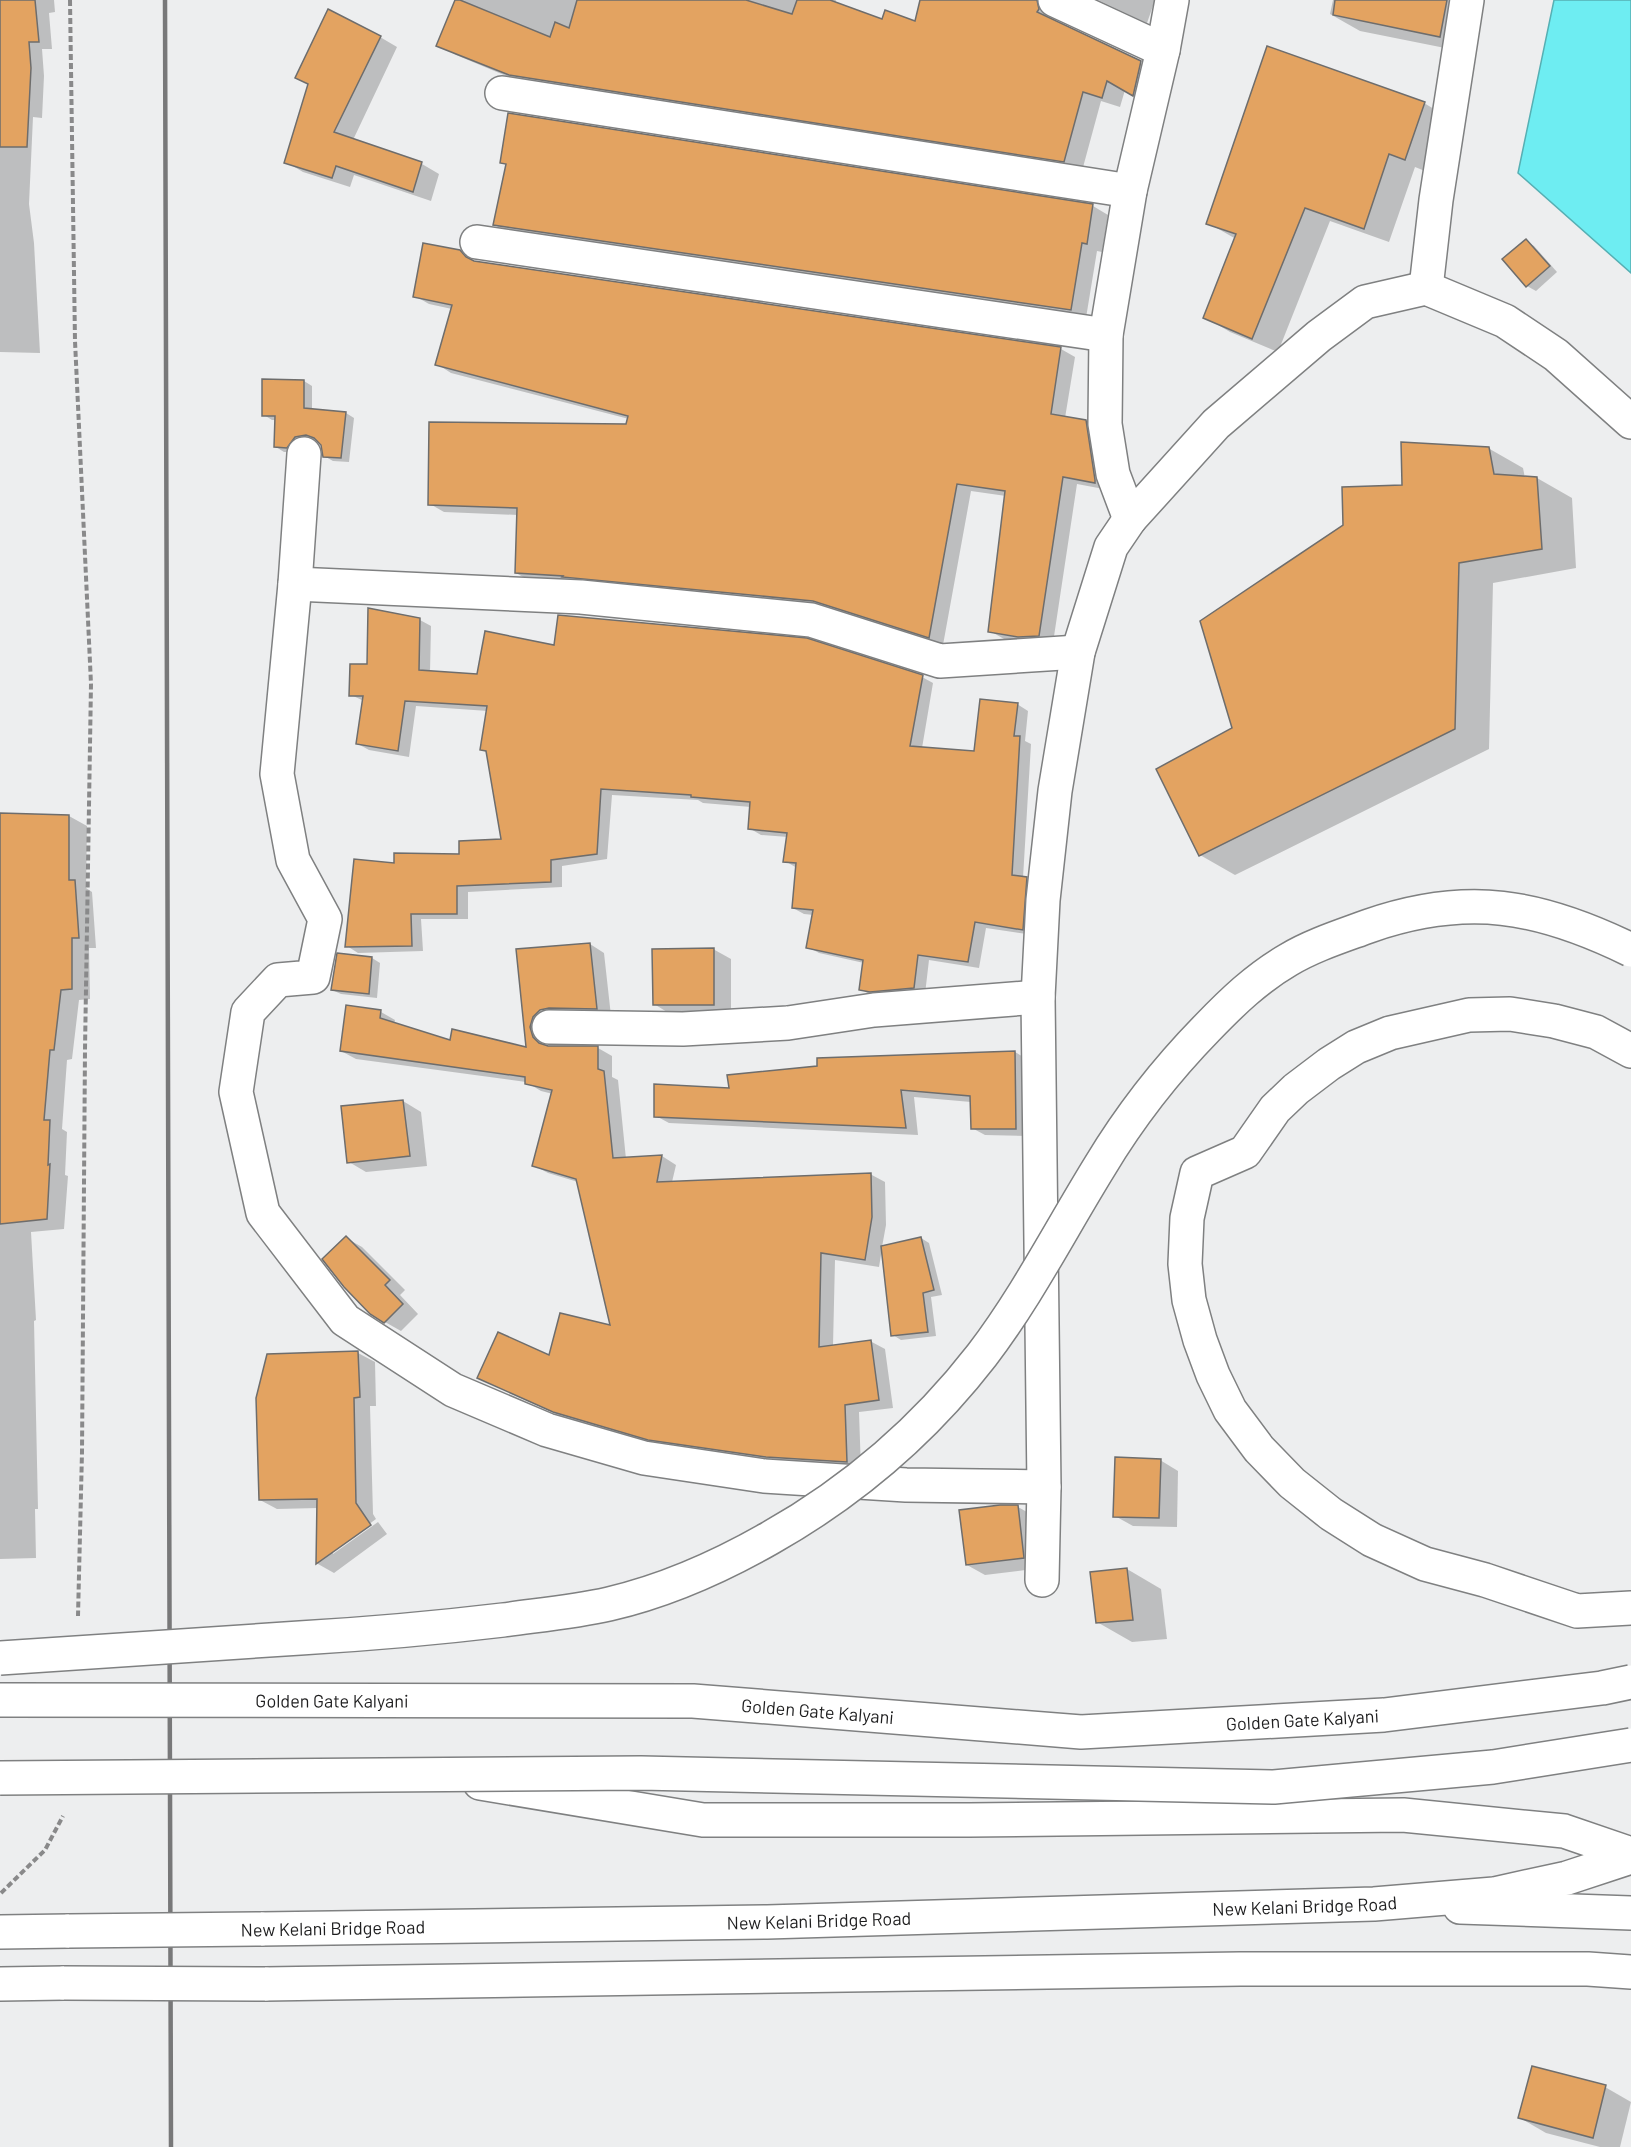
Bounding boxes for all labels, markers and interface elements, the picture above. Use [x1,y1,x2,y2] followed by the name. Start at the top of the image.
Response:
[255,1689,409,1712] street label: Golden Gate Kalyani
[740,1694,895,1728] street label: Golden Gate Kalyani
[1225,1704,1380,1735] street label: Golden Gate Kalyani
[1212,1891,1398,1920] street label: New Kelani Bridge Road
[726,1907,912,1934] street label: New Kelani Bridge Road
[241,1915,425,1941] street label: New Kelani Bridge Road

